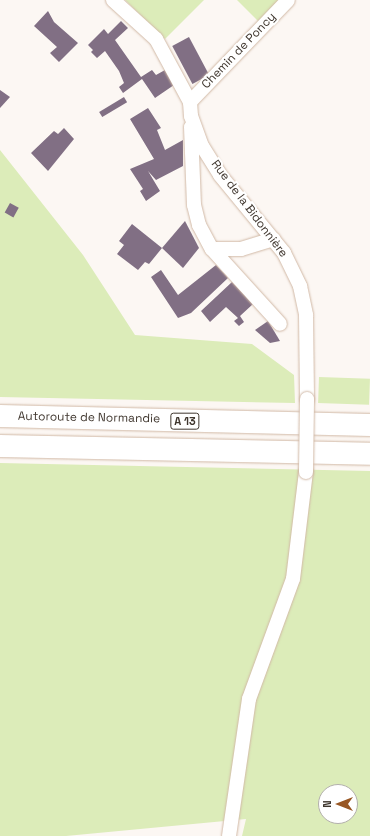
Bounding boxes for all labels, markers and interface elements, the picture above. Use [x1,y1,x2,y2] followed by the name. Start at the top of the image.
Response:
[199,10,279,92] street label: Chemin de Poncy
[208,157,290,261] street label: Rue de la Bidonnière
[18,410,160,426] street label: Autoroute de Normandie
[170,412,200,430] road number: A 13
[318,784,358,824] north arrow
[320,800,334,808] text: N

